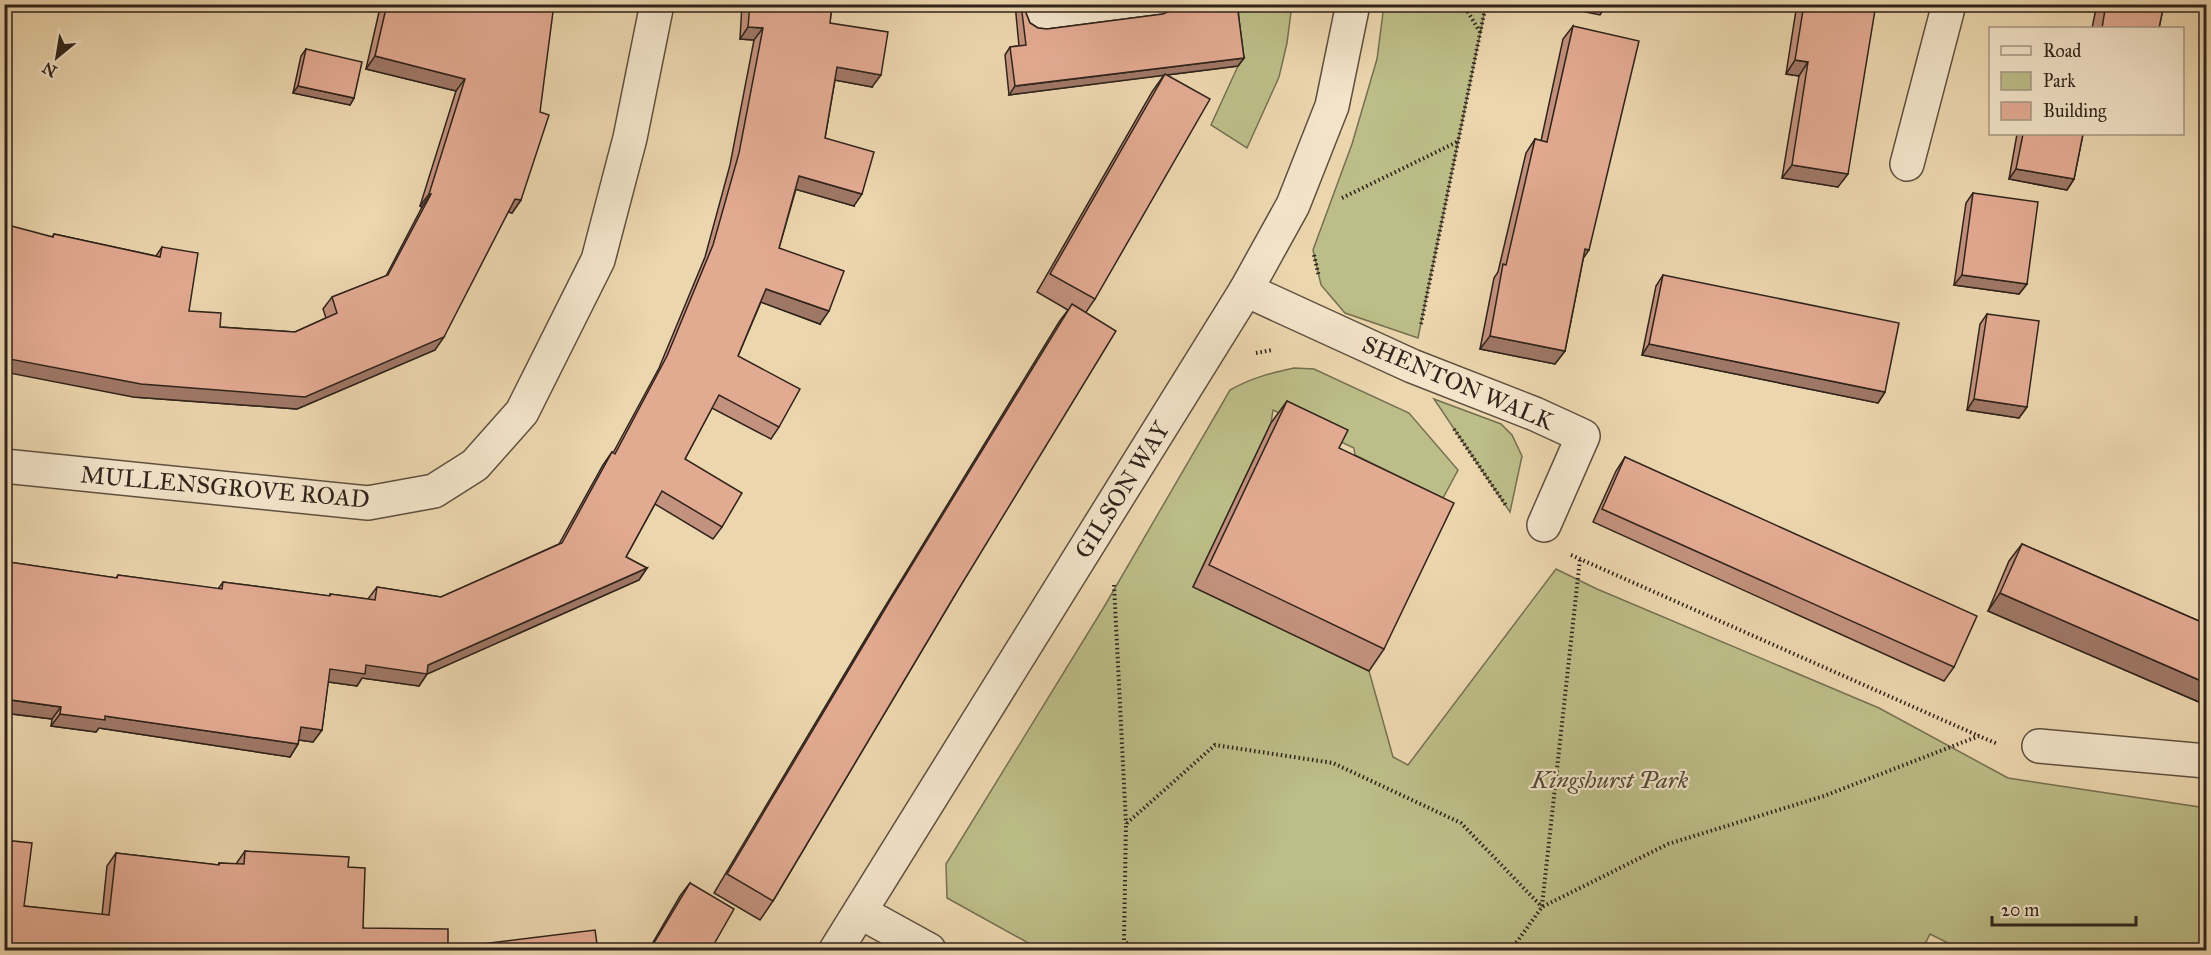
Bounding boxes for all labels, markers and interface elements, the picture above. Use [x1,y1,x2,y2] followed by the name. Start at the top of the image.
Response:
[27,27,87,87] north arrow
[1989,27,2184,135] legend
[2043,40,2081,62] text: Road
[39,58,60,81] text: N
[2043,70,2076,92] text: Park
[2043,100,2107,123] text: Building
[1358,329,1559,437] street label: SHENTON WALK
[1068,416,1176,564] street label: GILSON WAY
[79,459,371,515] street label: MULLENSGROVE ROAD
[1531,765,1689,795] park label: Kingshurst Park
[1992,889,2136,927] scale bar
[2001,899,2039,921] text: 20 m

